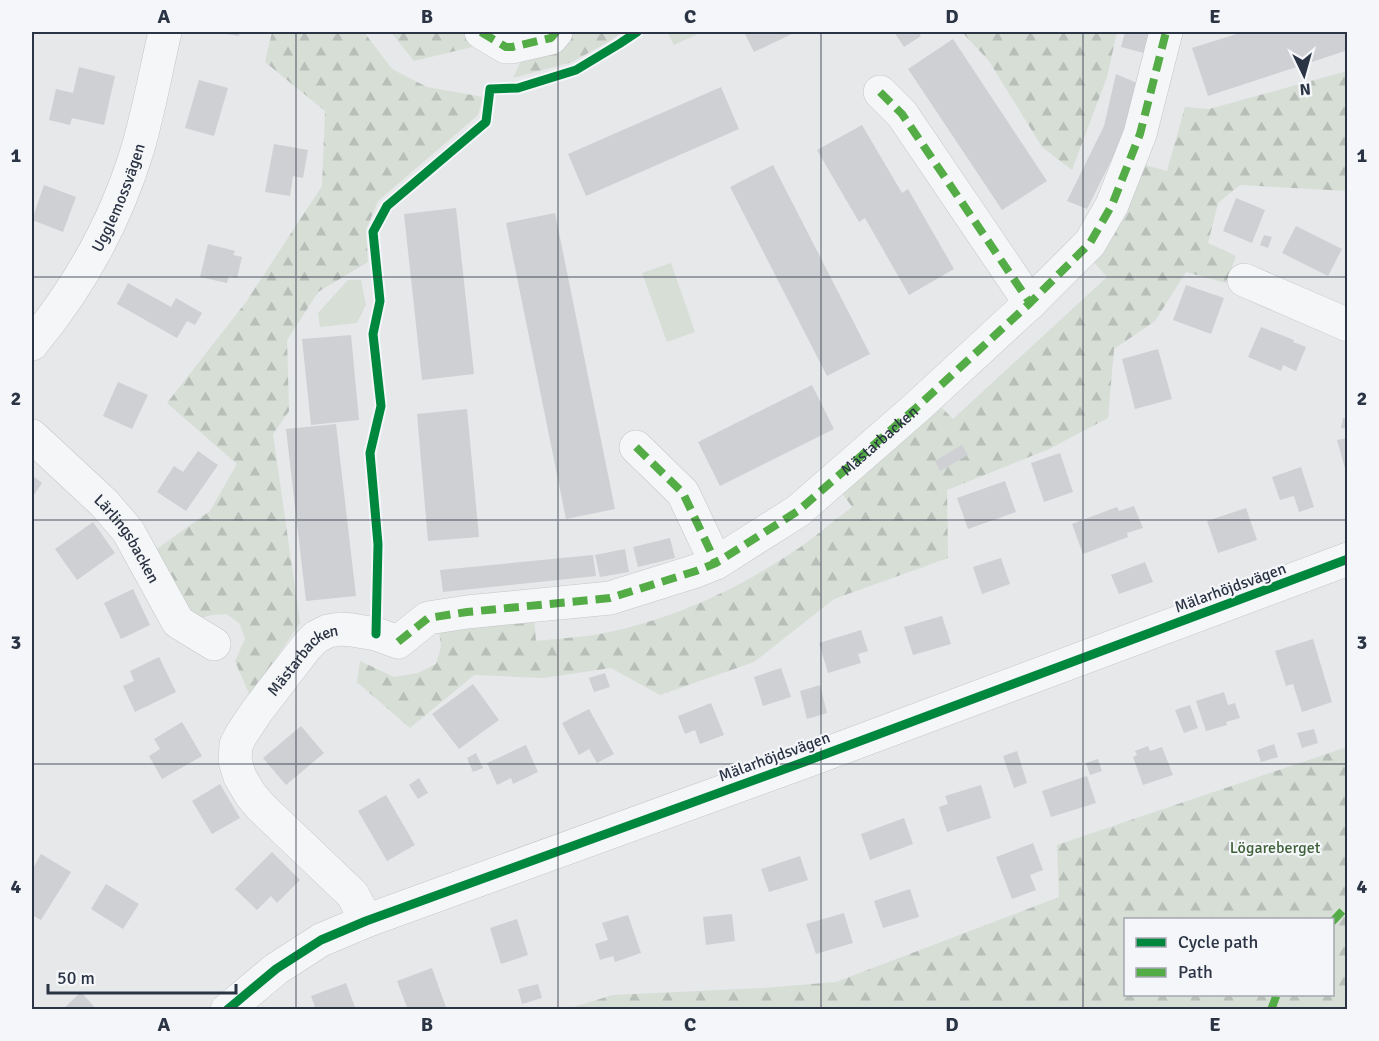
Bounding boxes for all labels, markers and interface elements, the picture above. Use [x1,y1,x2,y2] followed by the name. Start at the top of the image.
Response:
[158,4,171,29] text: A
[421,4,433,29] text: B
[684,4,696,29] text: C
[945,4,959,29] text: D
[1209,4,1221,29] text: E
[1274,45,1334,105] north arrow
[1299,78,1312,99] text: N
[87,141,150,256] street label: Ugglemossvägen
[11,143,22,168] text: 1
[1357,143,1368,168] text: 1
[11,386,21,411] text: 2
[1357,386,1367,411] text: 2
[837,402,923,480] street label: Mästarbacken
[90,490,164,587] street label: Lärlingsbacken
[1172,558,1289,617] street label: Mälarhöjdsvägen
[263,620,340,700] street label: Mästarbacken
[11,630,21,655] text: 3
[1357,630,1367,655] text: 3
[716,727,833,786] street label: Mälarhöjdsvägen
[1230,838,1321,858] park label: Lögareberget
[11,874,22,899] text: 4
[1357,874,1368,899] text: 4
[1124,918,1334,996] legend
[1178,931,1258,953] text: Cycle path
[48,957,236,995] scale bar
[1178,961,1213,983] text: Path
[57,967,95,989] text: 50 m
[158,1012,171,1037] text: A
[421,1012,433,1037] text: B
[684,1012,696,1037] text: C
[945,1012,959,1037] text: D
[1209,1012,1221,1037] text: E

